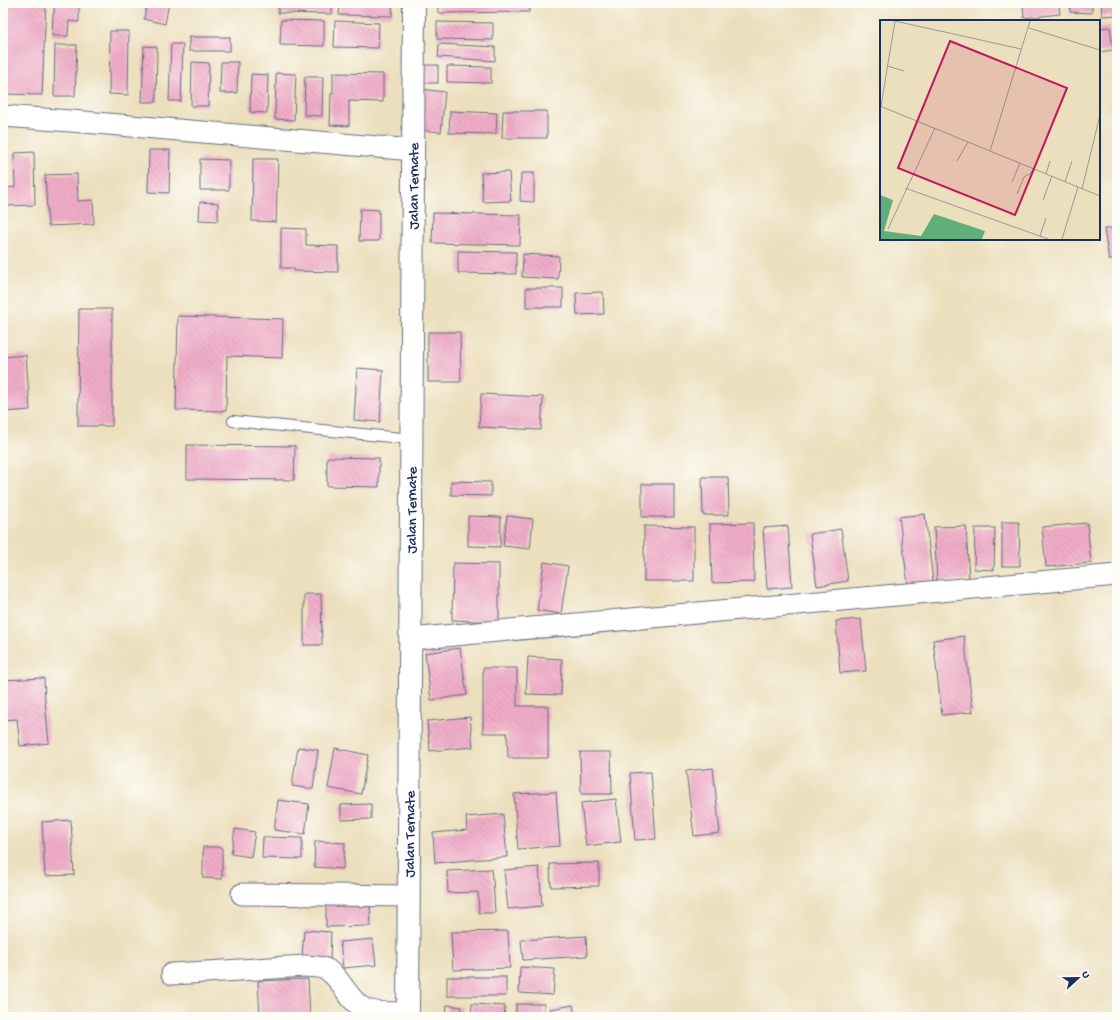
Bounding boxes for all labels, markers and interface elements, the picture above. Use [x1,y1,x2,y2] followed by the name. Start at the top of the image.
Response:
[880,20,1100,240] inset map
[406,142,424,229] street label: Jalan Ternate
[404,466,422,553] street label: Jalan Ternate
[402,790,420,877] street label: Jalan Ternate
[1058,958,1098,998] north arrow
[1079,970,1092,981] text: U

